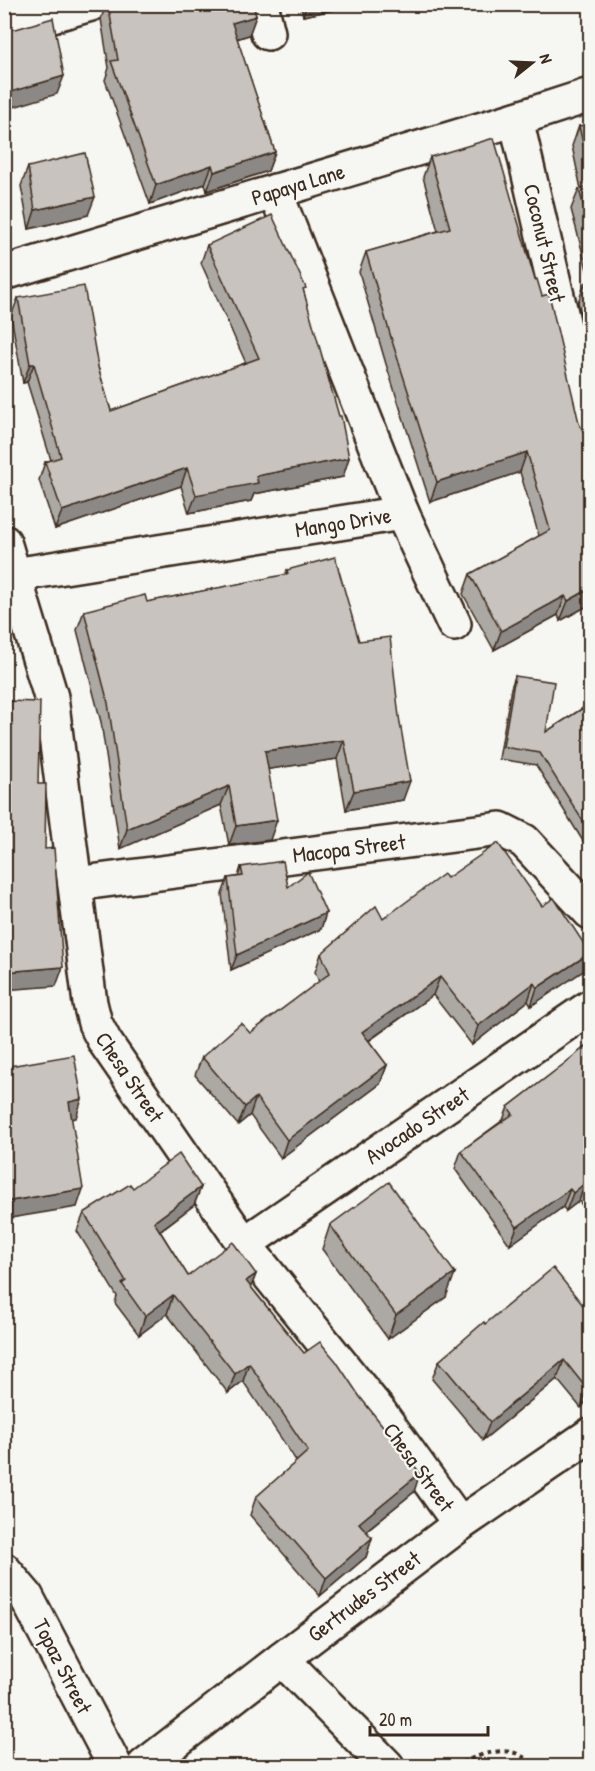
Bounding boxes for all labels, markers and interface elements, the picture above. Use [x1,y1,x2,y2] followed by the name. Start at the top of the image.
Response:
[502,33,562,93] north arrow
[534,51,558,66] text: N
[248,156,348,212] street label: Papaya Lane
[517,181,573,306] street label: Coconut Street
[293,500,393,544] street label: Mango Drive
[291,826,408,870] street label: Macopa Street
[89,1026,172,1129] street label: Chesa Street
[359,1079,475,1171] street label: Avocado Street
[376,1416,462,1518] street label: Chesa Street
[301,1543,427,1649] street label: Gertrudes Street
[26,1613,100,1719] street label: Topaz Street
[370,1699,488,1737] scale bar
[379,1707,412,1732] text: 20 m

